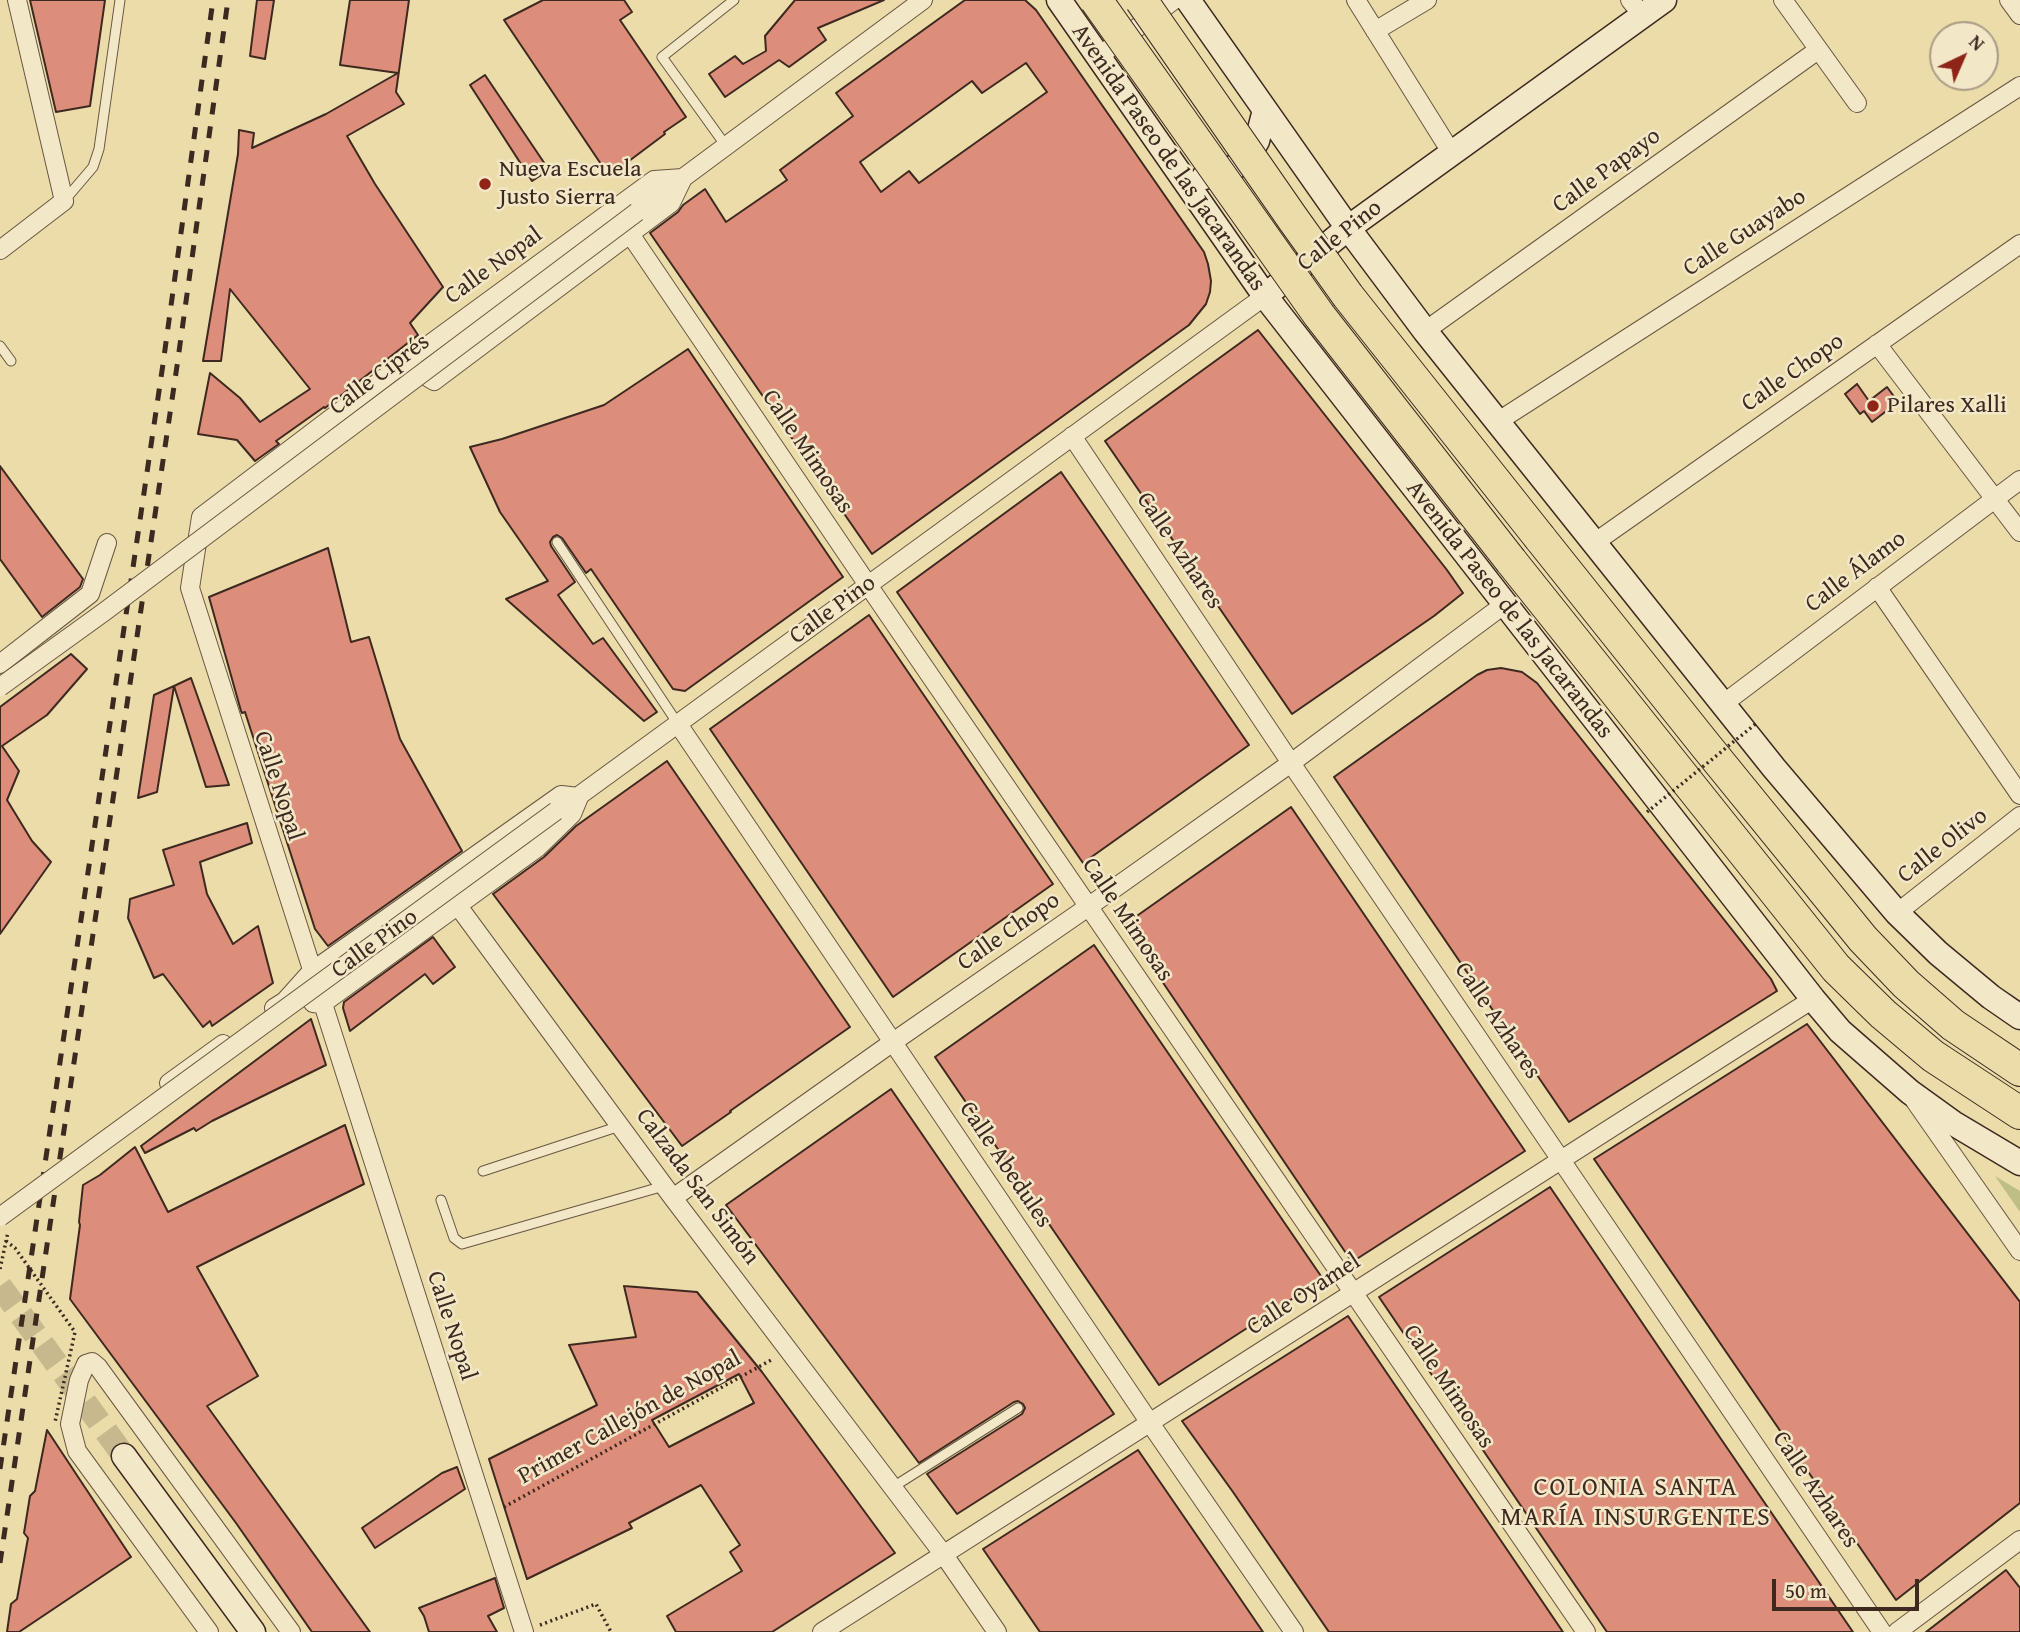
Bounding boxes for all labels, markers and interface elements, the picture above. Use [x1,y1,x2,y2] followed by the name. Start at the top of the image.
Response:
[1065,19,1271,297] street label: Avenida Paseo de las Jacarandas
[1929,21,1999,91] north arrow
[1963,28,1991,57] text: N
[1547,122,1667,220] street label: Calle Papayo
[499,156,642,212] place label: Nueva Escuela Justo Sierra
[477,176,493,192] marker: Nueva Escuela Justo Sierra
[1678,183,1812,283] street label: Calle Guayabo
[1292,194,1388,278] street label: Calle Pino
[440,221,548,311] street label: Calle Nopal
[1736,327,1850,419] street label: Calle Chopo
[324,328,436,422] street label: Calle Ciprés
[755,385,859,519] street label: Calle Mimosas
[1887,392,2007,420] place label: Pilares Xalli
[1865,398,1881,414] marker: Pilares Xalli
[1399,475,1619,745] street label: Avenida Paseo de las Jacarandas
[1129,487,1229,615] street label: Calle Azhares
[1800,525,1912,619] street label: Calle Álamo
[784,569,882,651] street label: Calle Pino
[247,728,309,844] street label: Calle Nopal
[1892,802,1994,890] street label: Calle Olivo
[1075,853,1179,987] street label: Calle Mimosas
[952,886,1066,978] street label: Calle Chopo
[326,903,424,985] street label: Calle Pino
[1447,957,1547,1085] street label: Calle Azhares
[952,1096,1058,1234] street label: Calle Abedules
[629,1103,765,1271] street label: Calzada San Simón
[1242,1248,1366,1342] street label: Calle Oyamel
[420,1268,482,1384] street label: Calle Nopal
[1396,1320,1500,1454] street label: Calle Mimosas
[513,1345,747,1491] street label: Primer Callejón de Nopal
[1765,1426,1865,1554] street label: Calle Azhares
[1503,1472,1769,1534] district label: COLONIA SANTA MARÍA INSURGENTES
[1775,1566,1922,1610] scale bar
[1785,1575,1827,1606] text: 50 m

